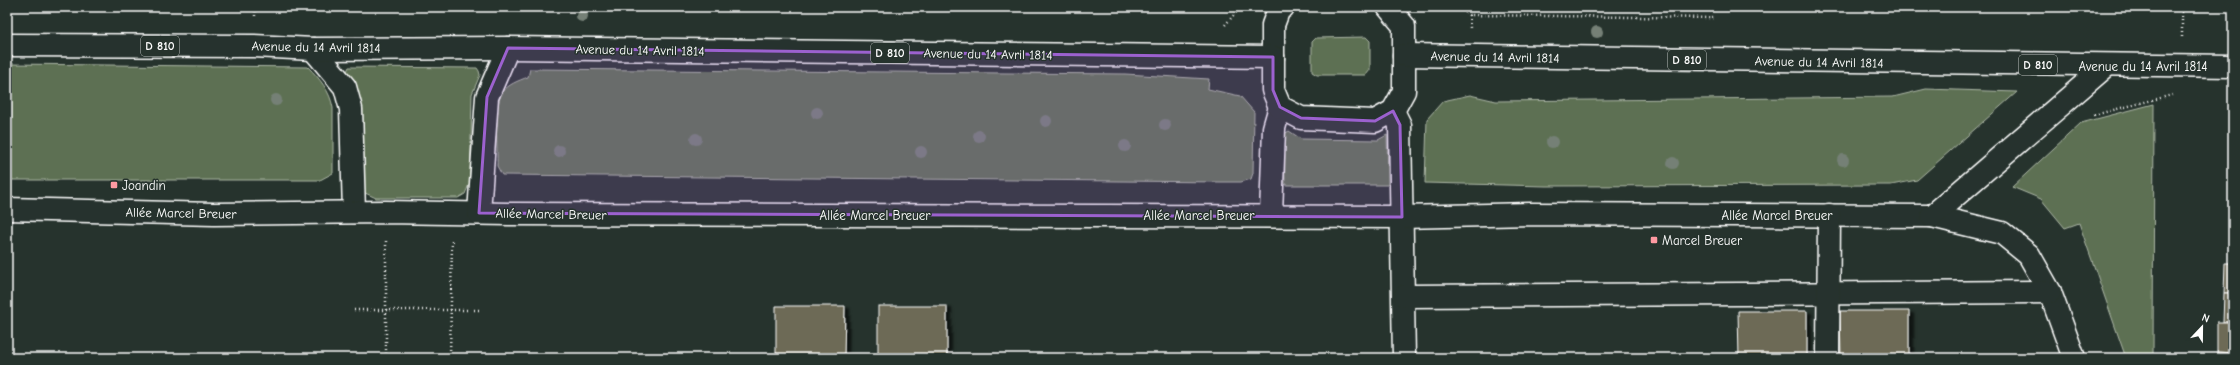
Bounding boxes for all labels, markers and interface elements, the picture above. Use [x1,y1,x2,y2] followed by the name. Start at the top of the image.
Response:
[141,36,179,56] road number: D 810
[251,38,381,56] street label: Avenue du 14 Avril 1814
[575,41,705,59] street label: Avenue du 14 Avril 1814
[871,43,909,63] road number: D 810
[923,45,1053,63] street label: Avenue du 14 Avril 1814
[1430,48,1560,66] street label: Avenue du 14 Avril 1814
[1668,50,1706,70] road number: D 810
[1754,53,1884,71] street label: Avenue du 14 Avril 1814
[2019,55,2057,75] road number: D 810
[2078,59,2208,74] street label: Avenue du 14 Avril 1814
[122,178,166,193] place label: Joandin
[109,180,119,190] marker: Joandin
[125,205,237,221] street label: Allée Marcel Breuer
[495,206,607,222] street label: Allée Marcel Breuer
[820,208,931,223] street label: Allée Marcel Breuer
[1144,208,1255,223] street label: Allée Marcel Breuer
[1722,208,1833,223] street label: Allée Marcel Breuer
[1662,233,1743,248] place label: Marcel Breuer
[1649,235,1659,245] marker: Marcel Breuer
[2182,307,2222,347] north arrow
[2200,311,2211,326] text: N

